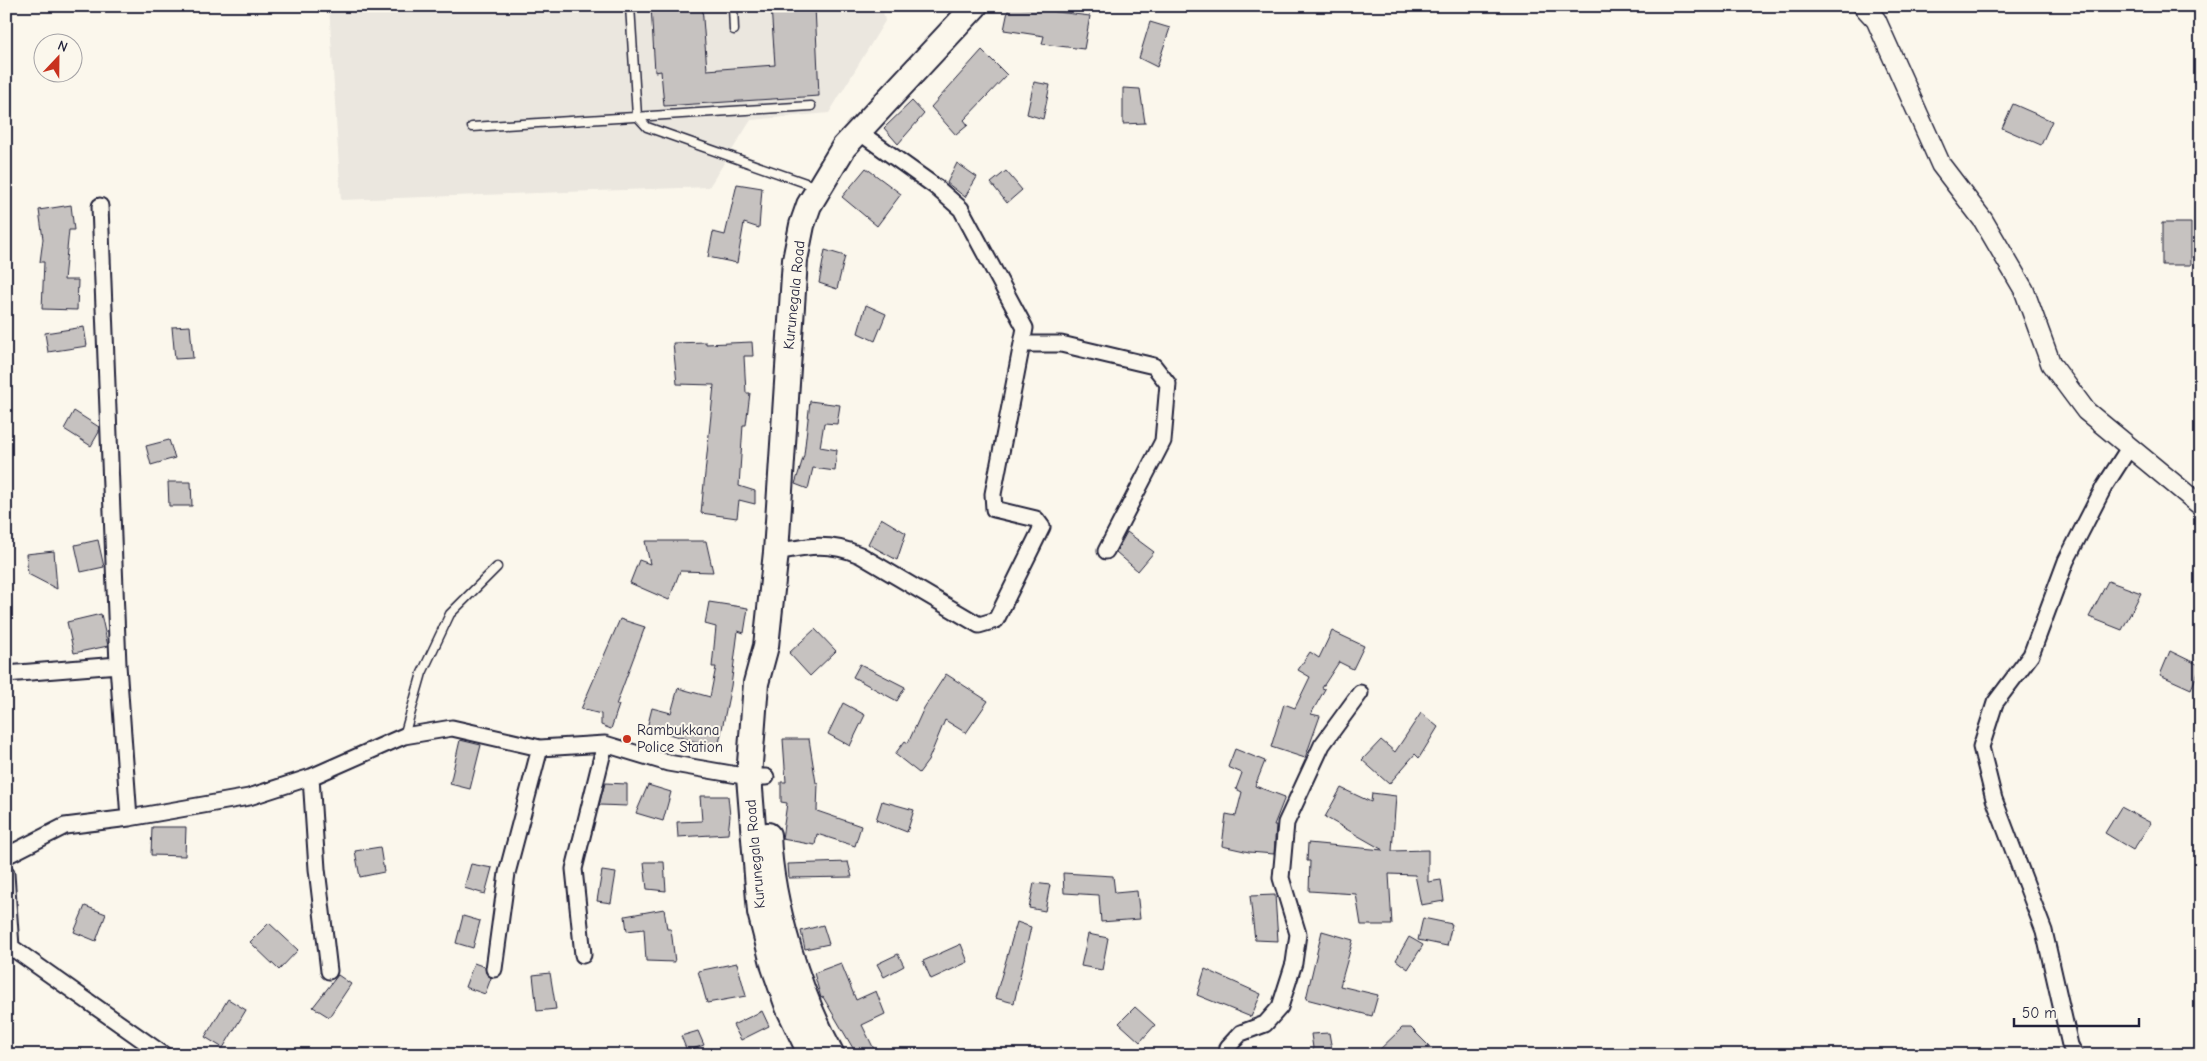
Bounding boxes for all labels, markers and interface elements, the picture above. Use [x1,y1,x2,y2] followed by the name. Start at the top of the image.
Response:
[32,32,82,82] north arrow
[55,37,70,56] text: N
[779,240,809,350] street label: Kurunegala Road
[637,721,723,756] place label: Rambukkana Police Station
[621,733,633,745] marker: Rambukkana Police Station
[741,799,769,909] street label: Kurunegala Road
[2014,996,2140,1028] scale bar
[2022,1004,2057,1022] text: 50 m

